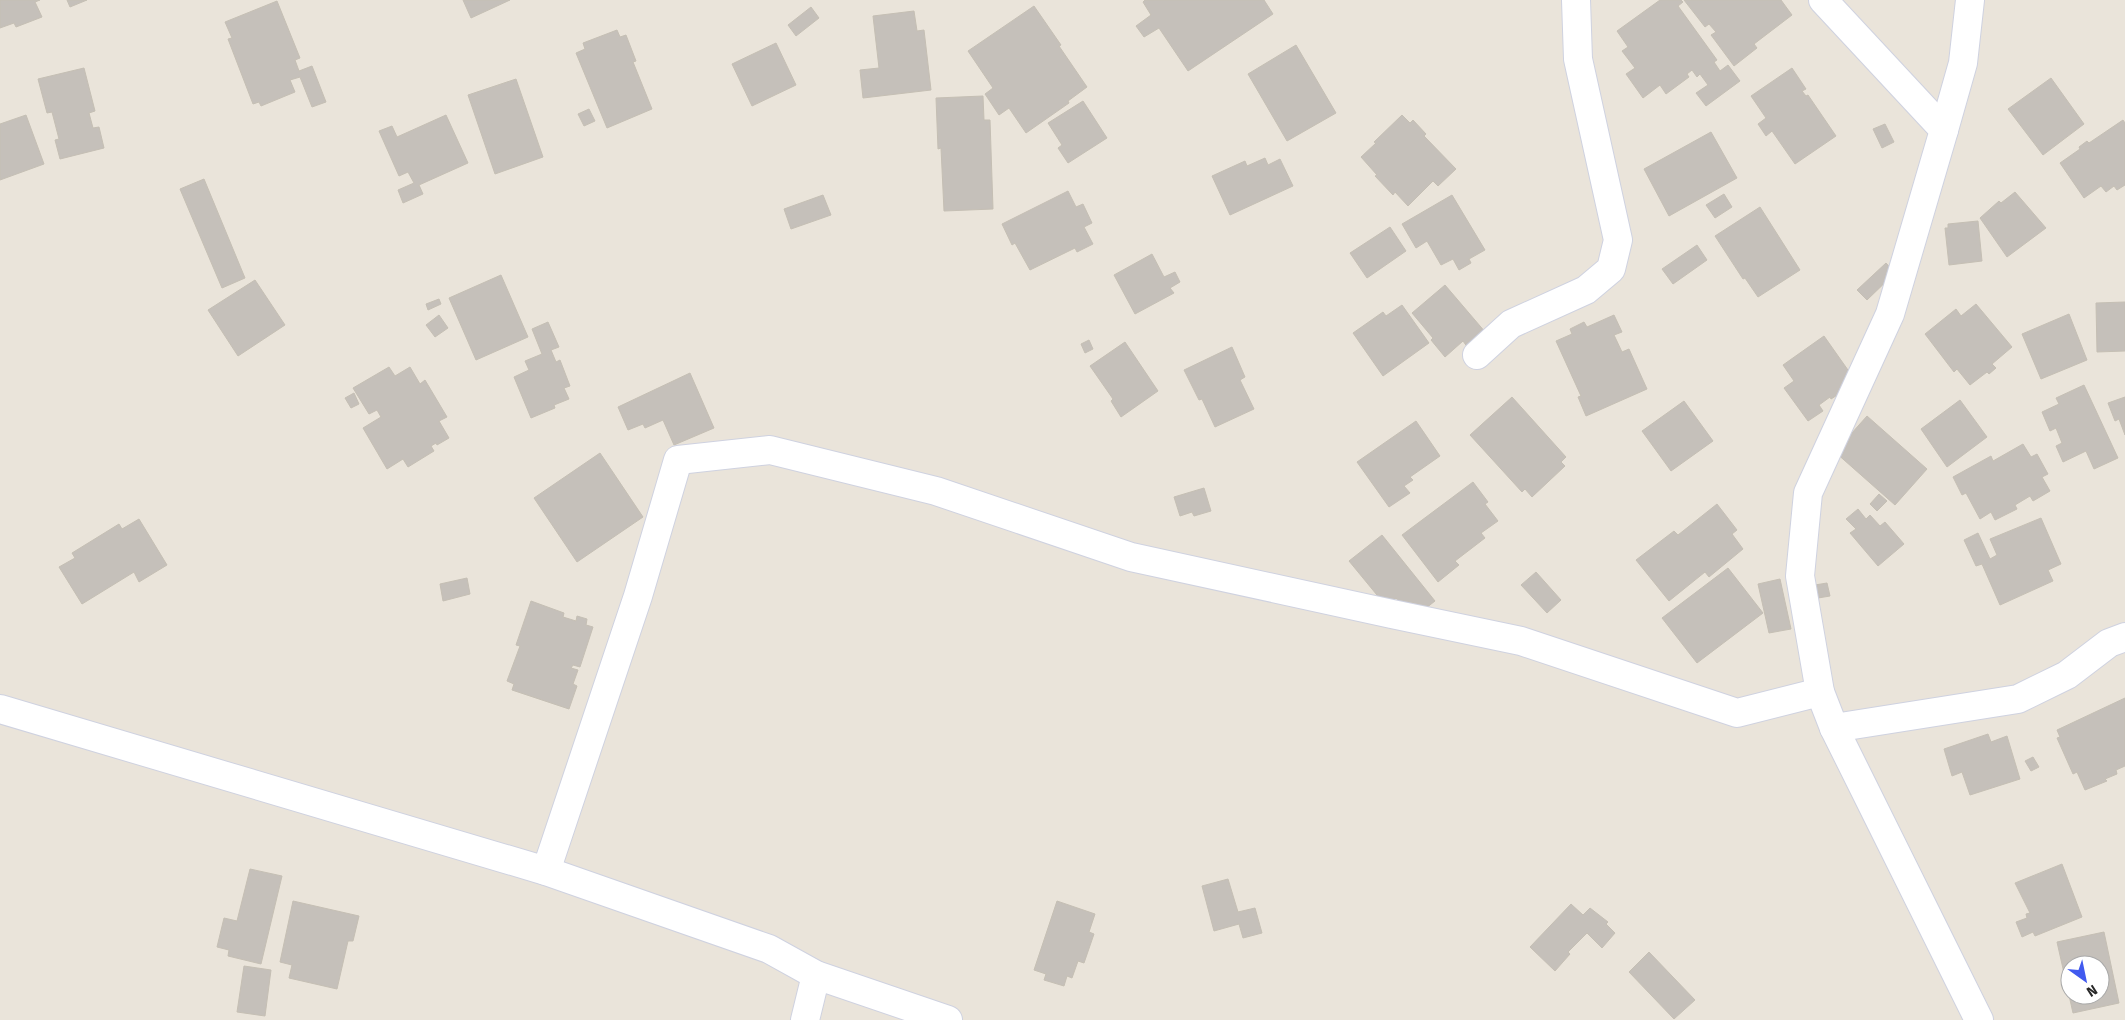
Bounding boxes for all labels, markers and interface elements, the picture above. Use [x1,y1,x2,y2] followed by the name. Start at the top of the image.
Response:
[2060,955,2110,1005] north arrow
[2083,981,2100,1000] text: N

